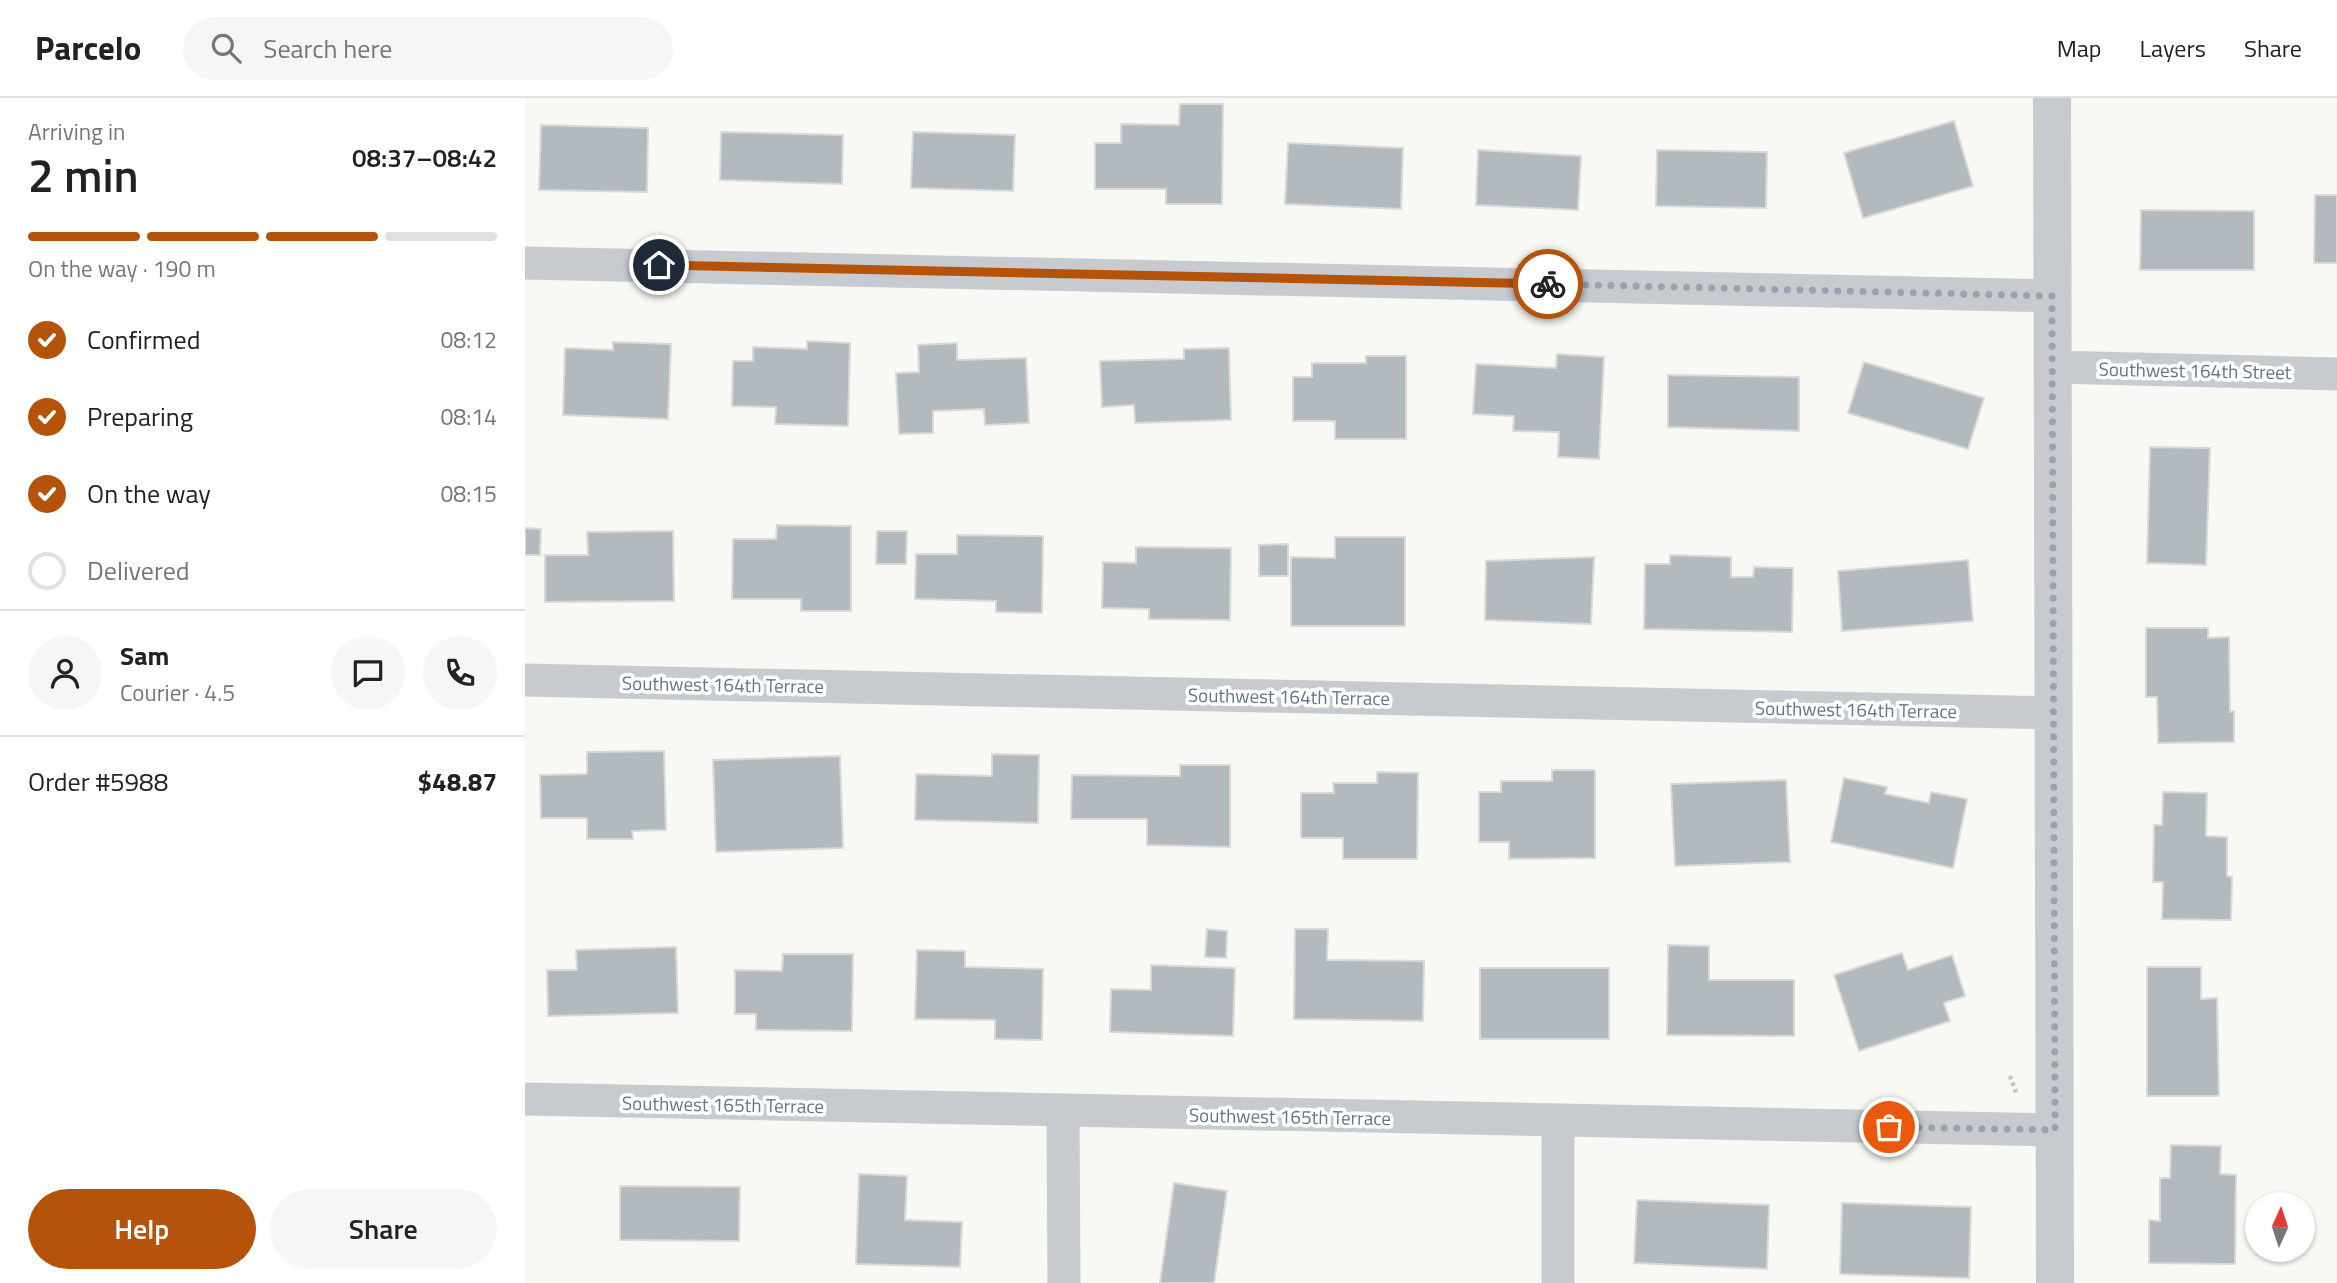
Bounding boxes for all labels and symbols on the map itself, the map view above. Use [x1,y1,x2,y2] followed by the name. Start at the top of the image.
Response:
[629,235,689,295] pin
[1513,249,1583,319] courier
[2098,354,2292,386] street label: Southwest 164th Street
[622,668,824,700] street label: Southwest 164th Terrace
[1188,680,1390,712] street label: Southwest 164th Terrace
[1755,693,1957,725] street label: Southwest 164th Terrace
[622,1088,824,1120] street label: Southwest 165th Terrace
[1859,1097,1919,1157] pin
[1189,1100,1391,1132] street label: Southwest 165th Terrace
[2245,1192,2315,1262] north arrow

